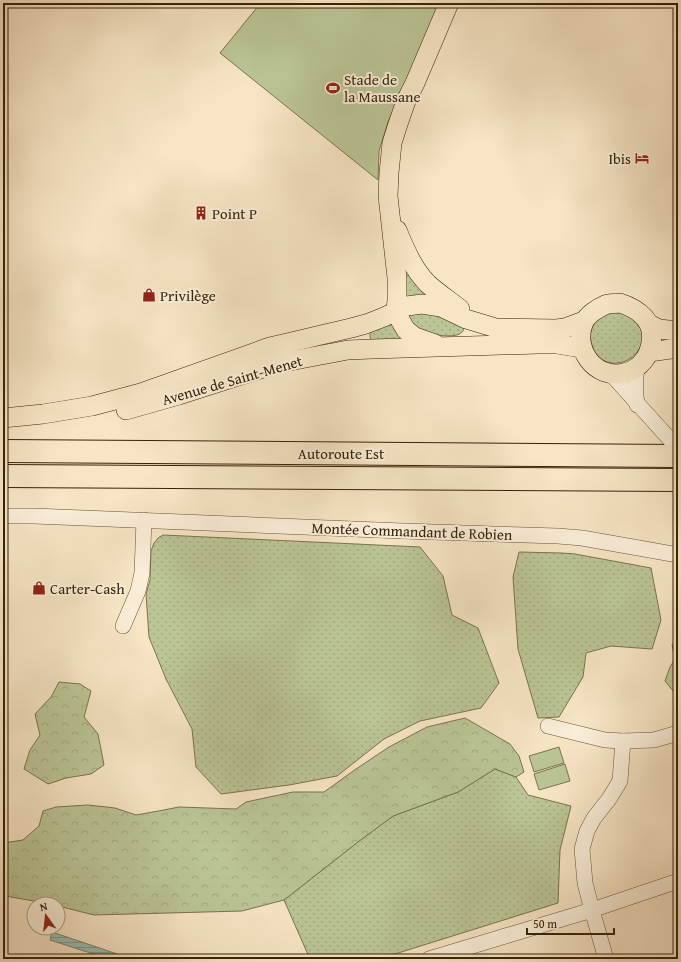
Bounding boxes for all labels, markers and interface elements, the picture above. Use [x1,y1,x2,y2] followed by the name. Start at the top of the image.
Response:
[344,69,421,107] place label: Stade de la Maussane
[325,80,341,96] sports icon: Stade de la Maussane
[608,148,631,169] place label: Ibis
[634,150,650,166] hotel icon: Ibis
[212,203,257,224] place label: Point P
[193,205,209,221] building icon: Point P
[160,285,216,306] place label: Privilège
[141,287,157,303] shop icon: Privilège
[159,350,305,410] street label: Avenue de Saint-Menet
[298,443,385,464] street label: Autoroute Est
[311,517,513,545] street label: Montée Commandant de Robien
[50,578,125,599] place label: Carter-Cash
[31,580,47,596] shop icon: Carter-Cash
[26,896,66,936] north arrow
[38,897,50,915] text: N
[527,910,614,936] scale bar
[533,915,557,932] text: 50 m

